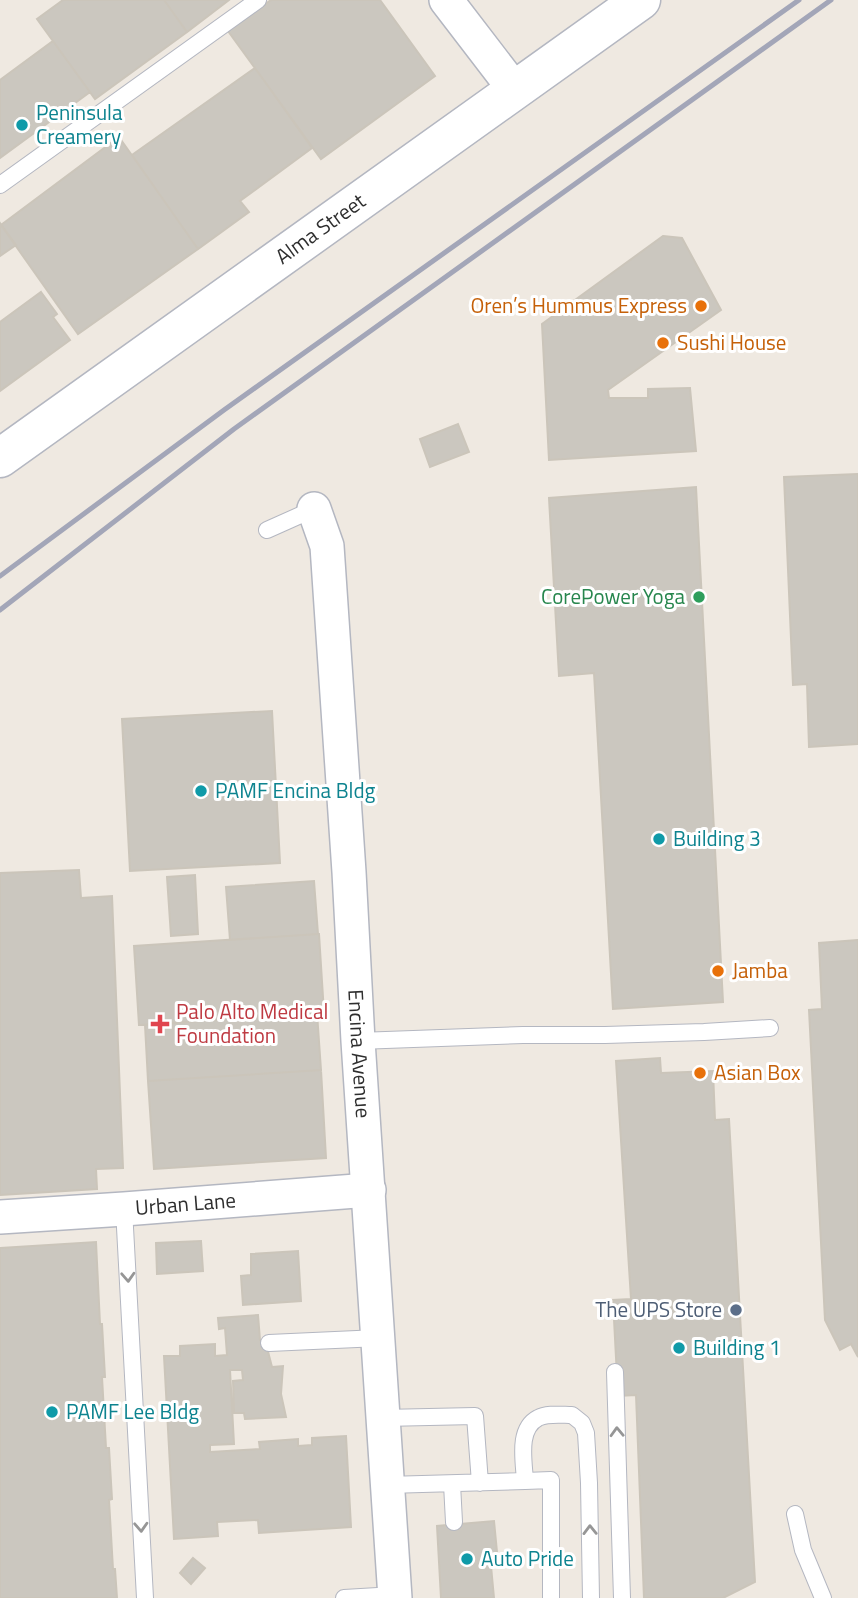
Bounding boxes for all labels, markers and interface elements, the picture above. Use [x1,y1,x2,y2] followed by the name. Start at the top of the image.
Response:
[36,96,123,152] place label: Peninsula Creamery
[14,117,30,133] marker: Peninsula Creamery
[268,184,372,271] street label: Alma Street
[470,289,687,321] place label: Oren’s Hummus Express
[693,298,709,314] marker: Oren’s Hummus Express
[677,326,786,358] place label: Sushi House
[655,335,671,351] marker: Sushi House
[541,580,685,612] place label: CorePower Yoga
[691,589,707,605] marker: CorePower Yoga
[215,774,376,806] place label: PAMF Encina Bldg
[193,783,209,799] marker: PAMF Encina Bldg
[673,822,761,854] place label: Building 3
[651,831,667,847] marker: Building 3
[732,954,788,986] place label: Jamba
[710,963,726,979] marker: Jamba
[340,989,380,1119] street label: Encina Avenue
[176,995,328,1051] place label: Palo Alto Medical Foundation
[150,1014,170,1034] marker: Palo Alto Medical Foundation
[714,1056,801,1088] place label: Asian Box
[692,1065,708,1081] marker: Asian Box
[134,1183,237,1223] street label: Urban Lane
[120,1272,135,1283] one-way arrow
[595,1293,722,1325] place label: The UPS Store
[728,1302,744,1318] marker: The UPS Store
[693,1331,781,1363] place label: Building 1
[671,1340,687,1356] marker: Building 1
[66,1395,199,1427] place label: PAMF Lee Bldg
[44,1404,60,1420] marker: PAMF Lee Bldg
[609,1426,625,1437] one-way arrow
[134,1522,149,1533] one-way arrow
[582,1524,598,1535] one-way arrow
[481,1542,574,1574] place label: Auto Pride
[459,1551,475,1567] marker: Auto Pride

